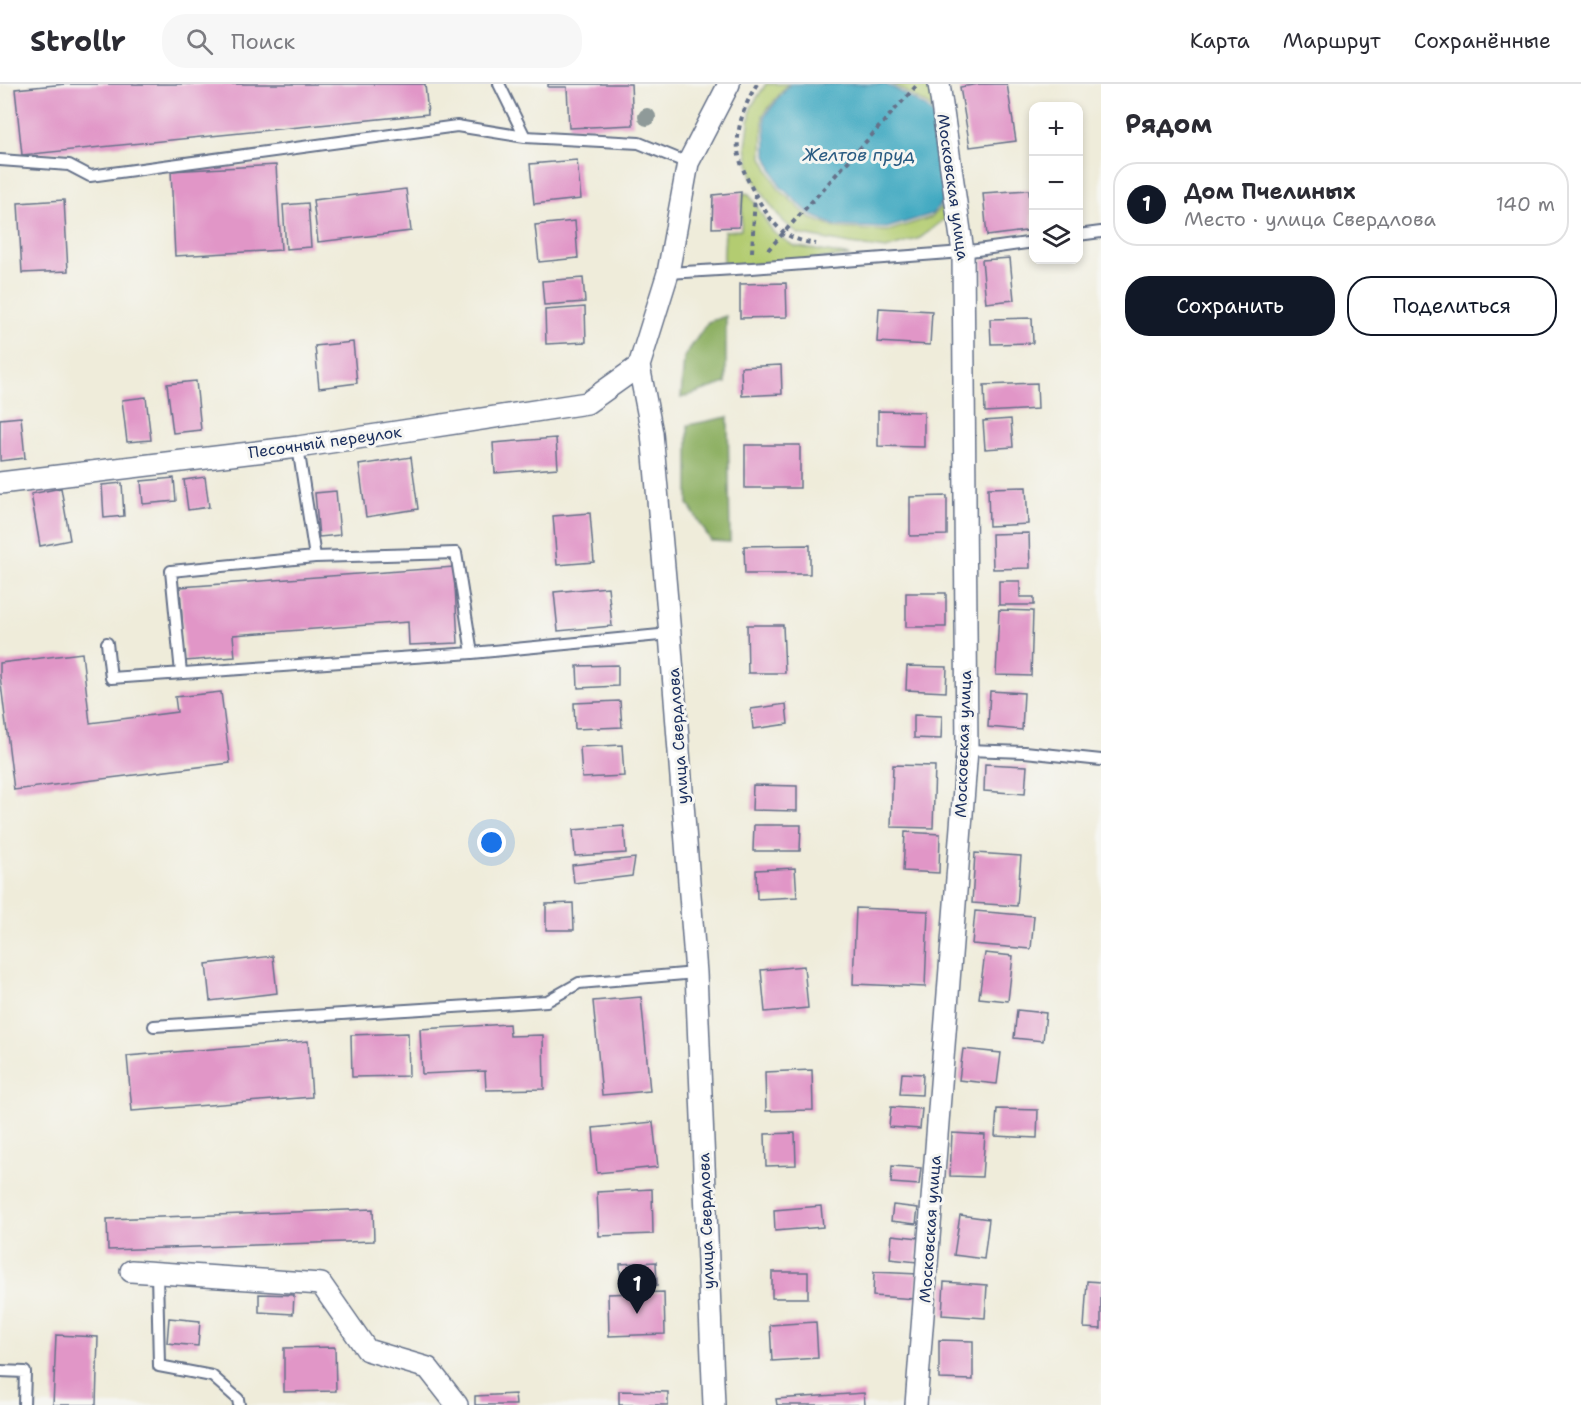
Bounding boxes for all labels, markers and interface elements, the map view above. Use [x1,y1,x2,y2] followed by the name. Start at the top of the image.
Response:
[162,14,582,68] search box
[30,22,126,60] text: Strollr
[183,25,216,58] icon: search
[231,27,295,56] text: Поиск
[1190,27,1250,55] text: Карта
[1283,27,1381,55] text: Маршрут
[1414,27,1551,55] text: Сохранённые
[1029,102,1083,264] map controls
[1029,102,1083,156] button: +
[1125,106,1212,141] text: Рядом
[932,112,974,262] street label: Московская улица
[802,143,915,167] water label: Желтов пруд
[1029,156,1083,210] button: −
[1184,177,1356,206] text: Дом Пчелиных
[1142,191,1151,217] text: 1
[1496,191,1555,217] text: 140 m
[1184,206,1436,232] text: Место · улица Свердлова
[1029,210,1083,264] button: layers
[1125,276,1335,336] button: Сохранить
[1347,276,1557,336] button: Поделиться
[247,421,403,463] street label: Песочный переулок
[663,667,693,805] street label: улица Свердлова
[950,670,976,818] street label: Московская улица
[477,828,506,857] your location
[693,1152,719,1290] street label: улица Свердлова
[914,1154,946,1303] street label: Московская улица
[618,1264,656,1314] pin: 1

